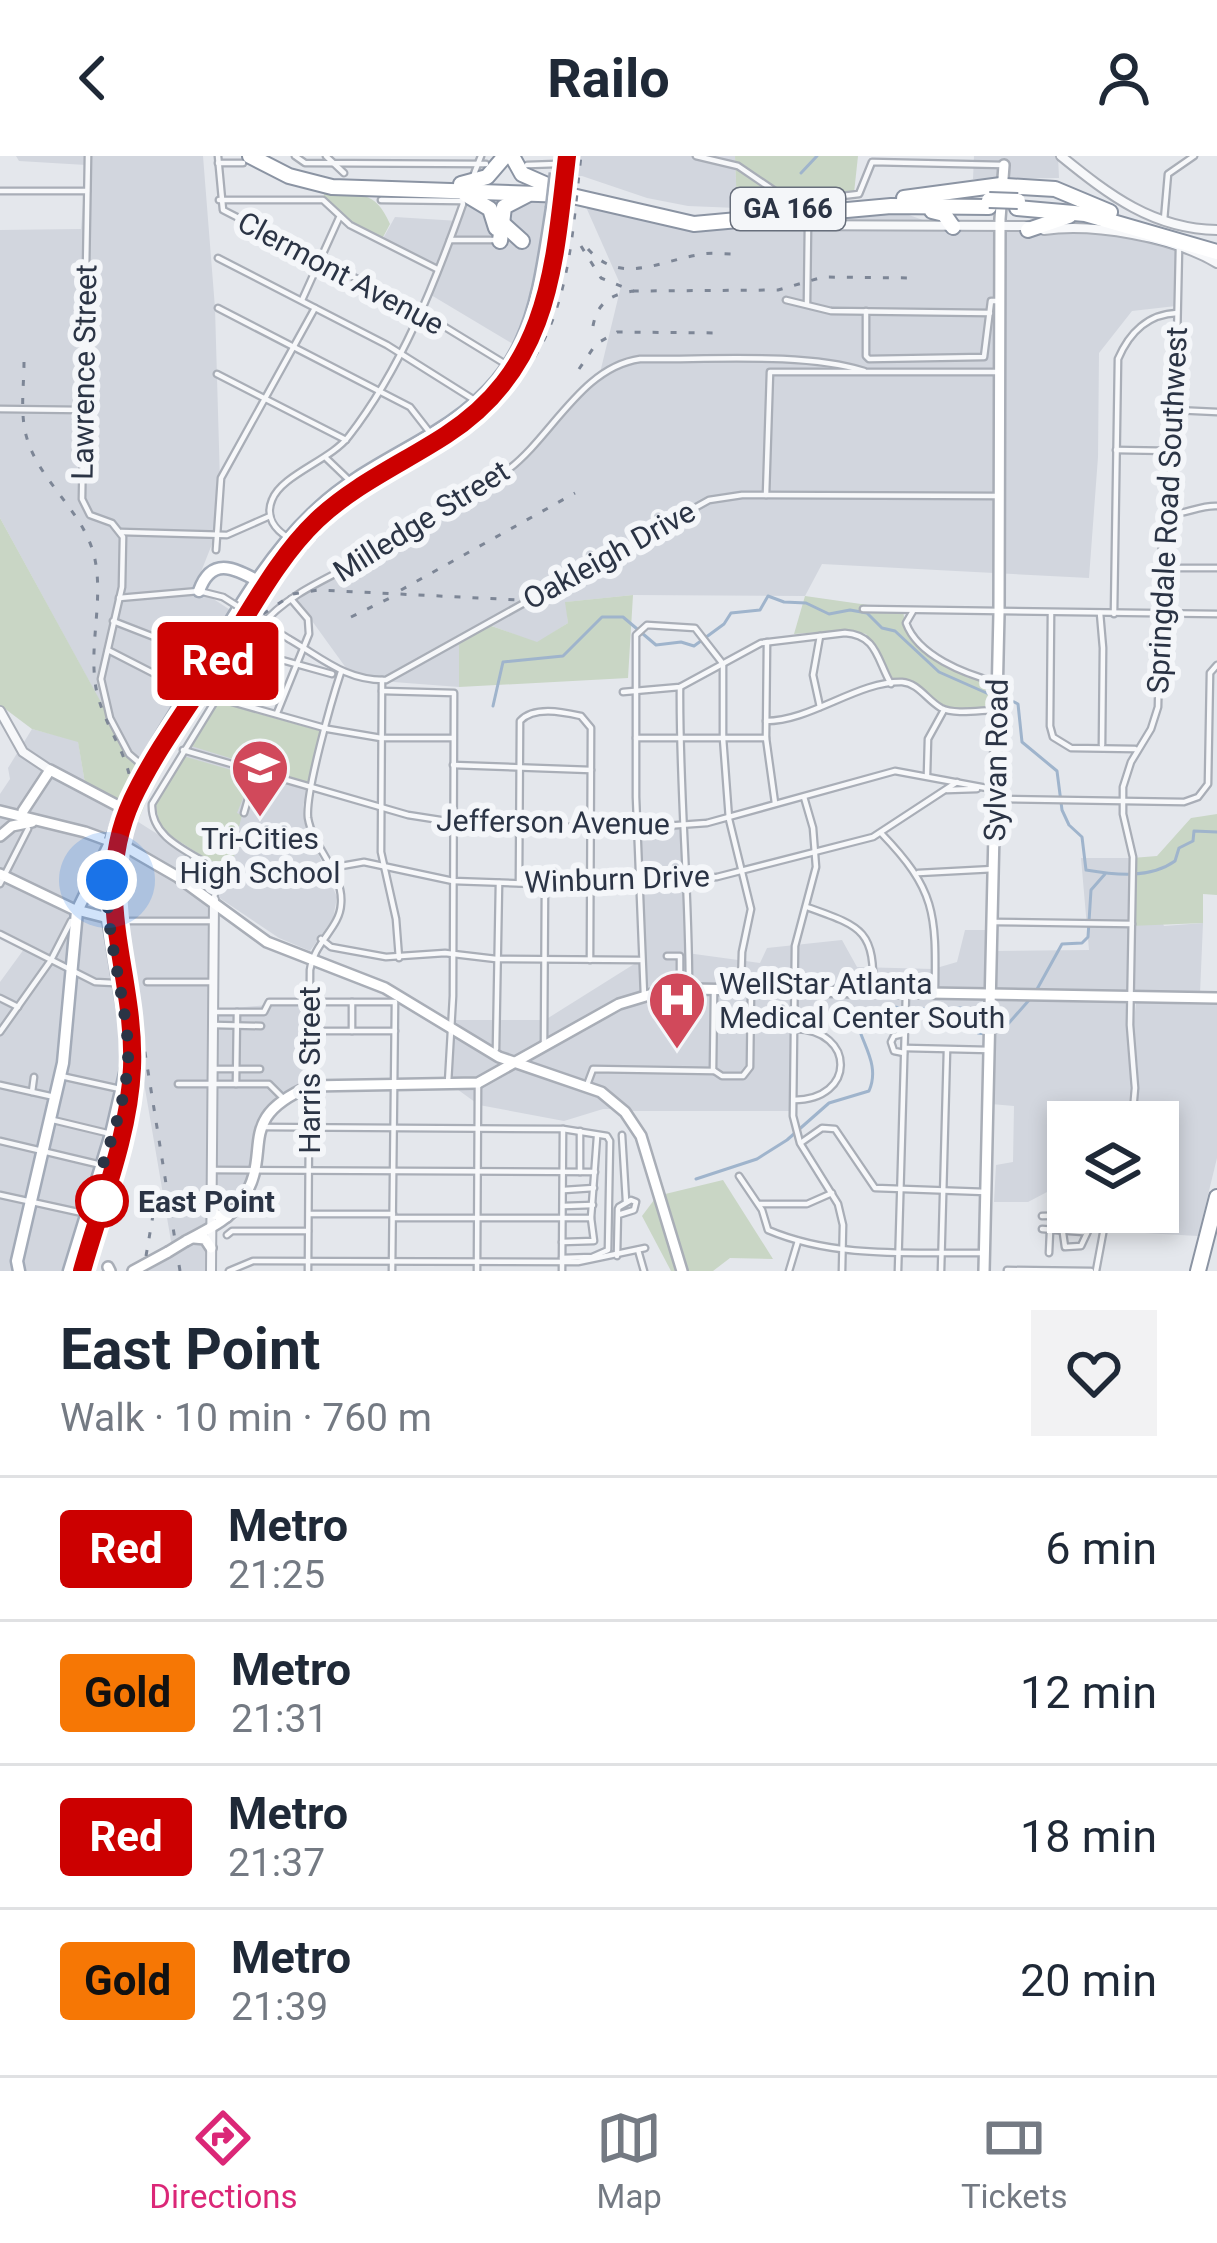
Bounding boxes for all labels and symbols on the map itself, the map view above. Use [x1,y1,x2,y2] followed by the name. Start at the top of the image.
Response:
[731,188,845,230] road number: GA 166
[232,204,450,342] street label: Clermont Avenue
[65,264,103,480] street label: Lawrence Street
[1140,326,1194,694] street label: Springdale Road Southwest
[327,453,515,589] street label: Milledge Street
[517,493,701,617] street label: Oakleigh Drive
[149,622,287,700] line badge: Red
[977,678,1015,842] street label: Sylvan Road
[229,737,291,819] school or university icon: Tri-Cities High School
[436,802,670,842] street label: Jefferson Avenue
[179,821,341,890] place label: Tri-Cities High School
[77,850,137,910] your location
[524,858,710,900] street label: Winburn Drive
[719,966,1005,1035] place label: WellStar Atlanta Medical Center South
[646,969,708,1051] hospital icon: WellStar Atlanta Medical Center South
[292,986,327,1154] street label: Harris Street
[77,1176,127,1226] marker: East Point
[138,1184,275,1219] place label: East Point

